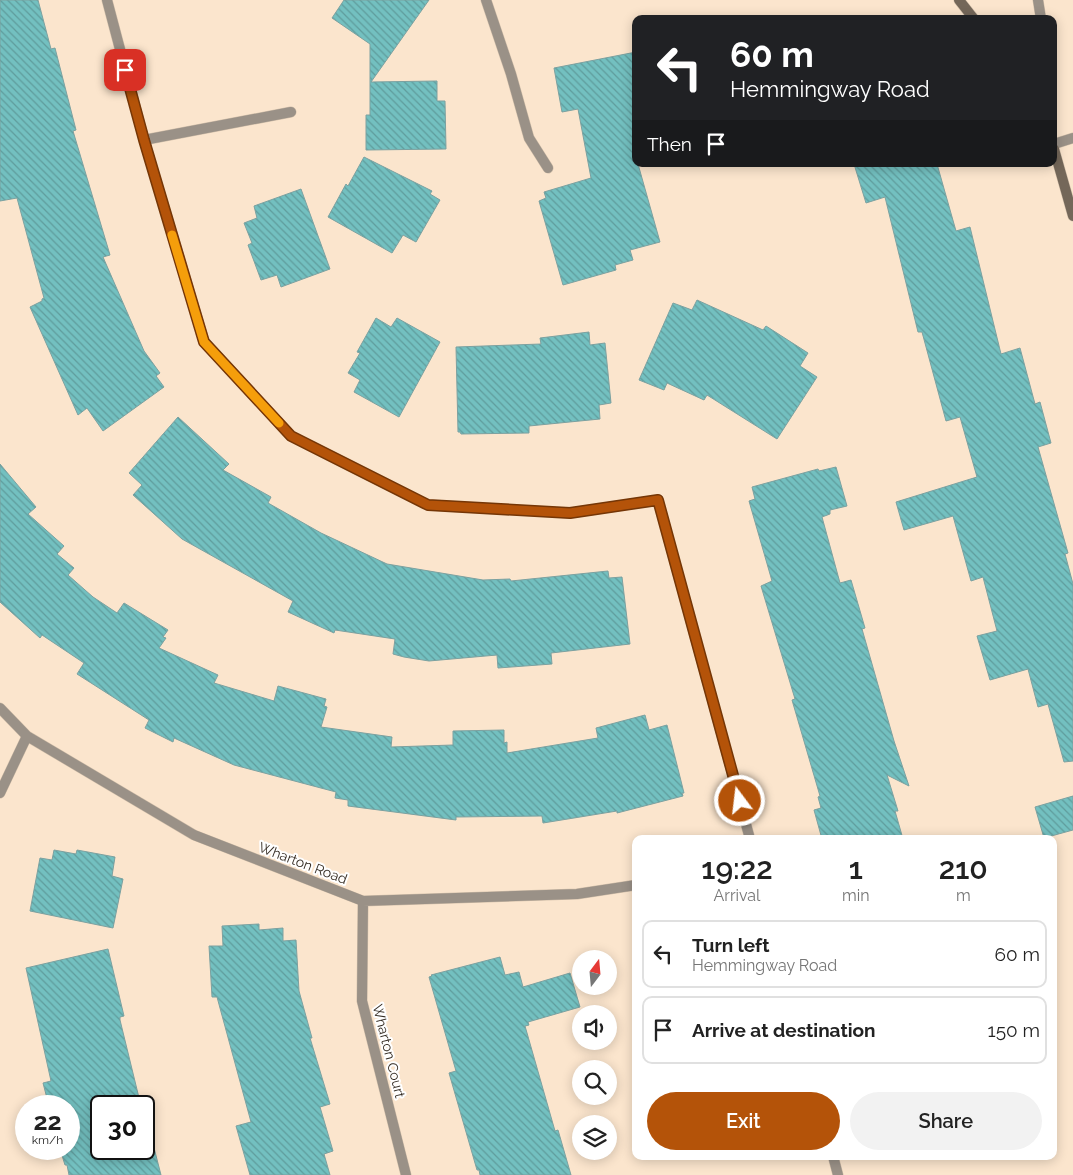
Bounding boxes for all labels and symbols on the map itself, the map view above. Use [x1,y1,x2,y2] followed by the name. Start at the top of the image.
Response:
[104,49,146,91] pin
[713,774,765,826] position arrow
[256,839,350,887] street label: Wharton Road
[572,950,618,995] north arrow
[370,1003,408,1100] street label: Wharton Court
[90,1095,155,1160] speed limit sign: 30

